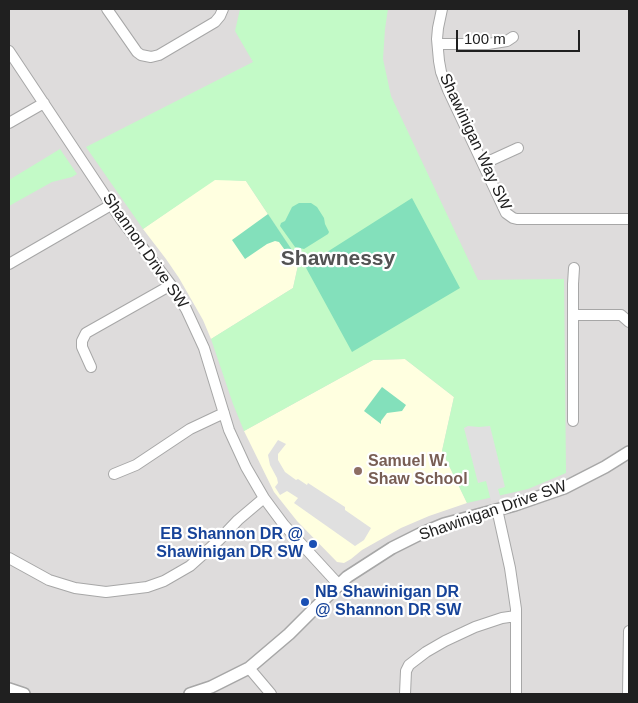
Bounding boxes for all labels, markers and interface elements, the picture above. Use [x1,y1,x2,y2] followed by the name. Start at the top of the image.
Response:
[458,20,582,52] scale bar
[464,30,506,47] text: 100 m
[435,71,515,213] street label: Shawinigan Way SW
[98,190,192,312] street label: Shannon Drive SW
[281,246,395,272] district label: Shawnessy
[368,452,468,490] place label: Samuel W. Shaw School
[352,465,364,477] marker: Samuel W. Shaw School
[417,477,569,545] street label: Shawinigan Drive SW
[156,525,303,563] place label: EB Shannon DR @ Shawinigan DR SW
[307,538,319,550] marker: EB Shannon DR @ Shawinigan DR SW
[315,583,461,621] place label: NB Shawinigan DR @ Shannon DR SW
[299,596,311,608] marker: NB Shawinigan DR @ Shannon DR SW

